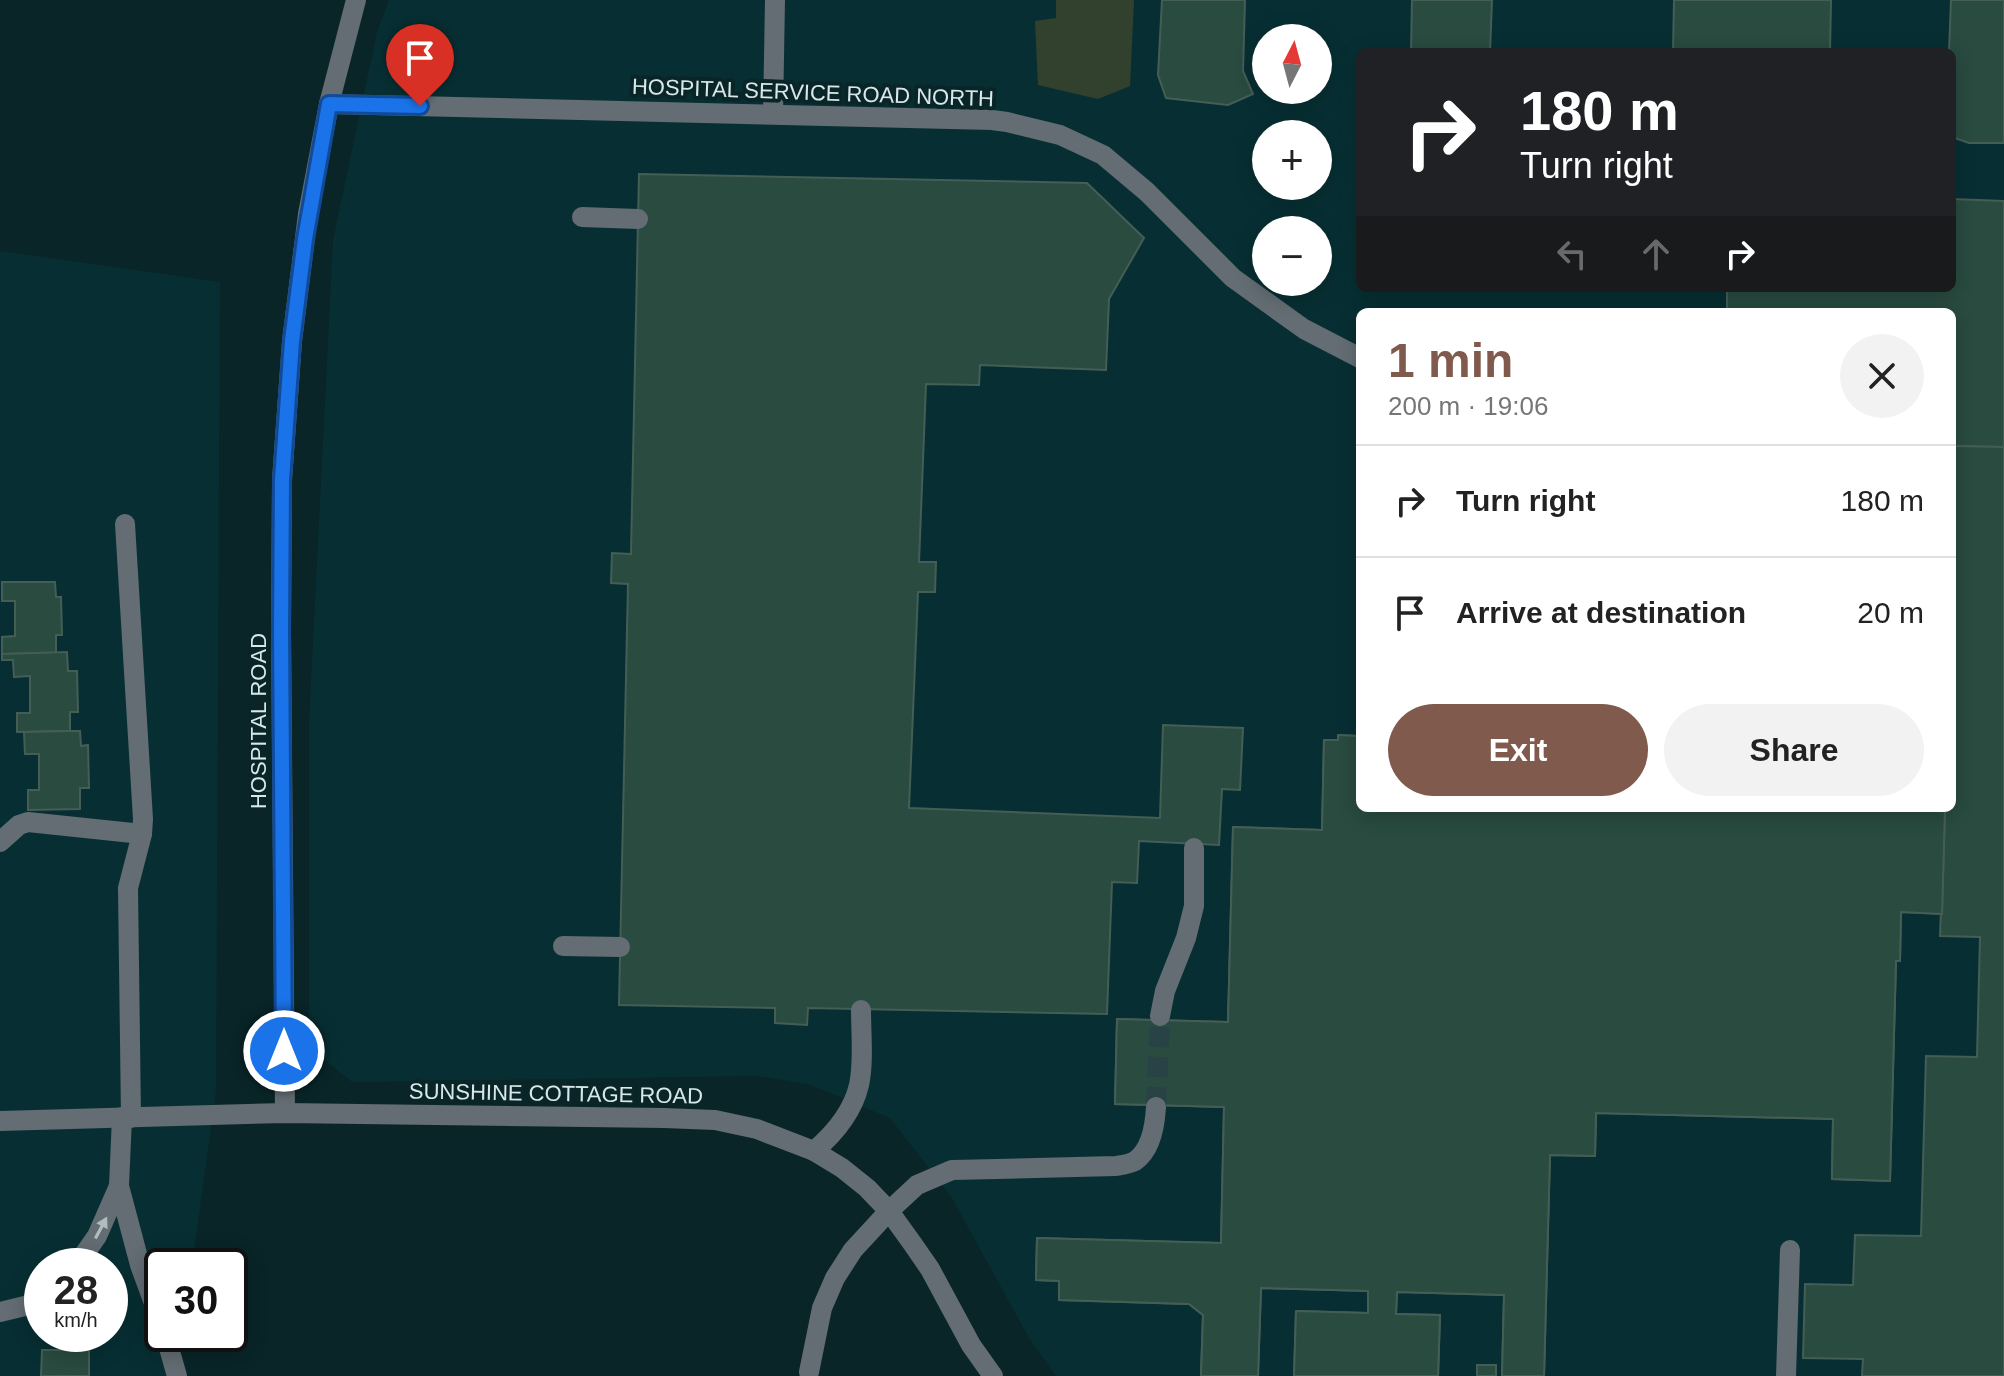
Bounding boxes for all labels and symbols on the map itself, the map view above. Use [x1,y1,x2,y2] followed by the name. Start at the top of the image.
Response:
[386,24,454,106] pin
[1252,24,1332,104] north arrow
[632,74,994,111] street label: HOSPITAL SERVICE ROAD NORTH
[246,633,271,809] street label: HOSPITAL ROAD
[242,1009,326,1093] position arrow
[409,1078,703,1109] street label: SUNSHINE COTTAGE ROAD
[94,1217,108,1239] one-way arrow
[144,1248,248,1352] speed limit sign: 30

